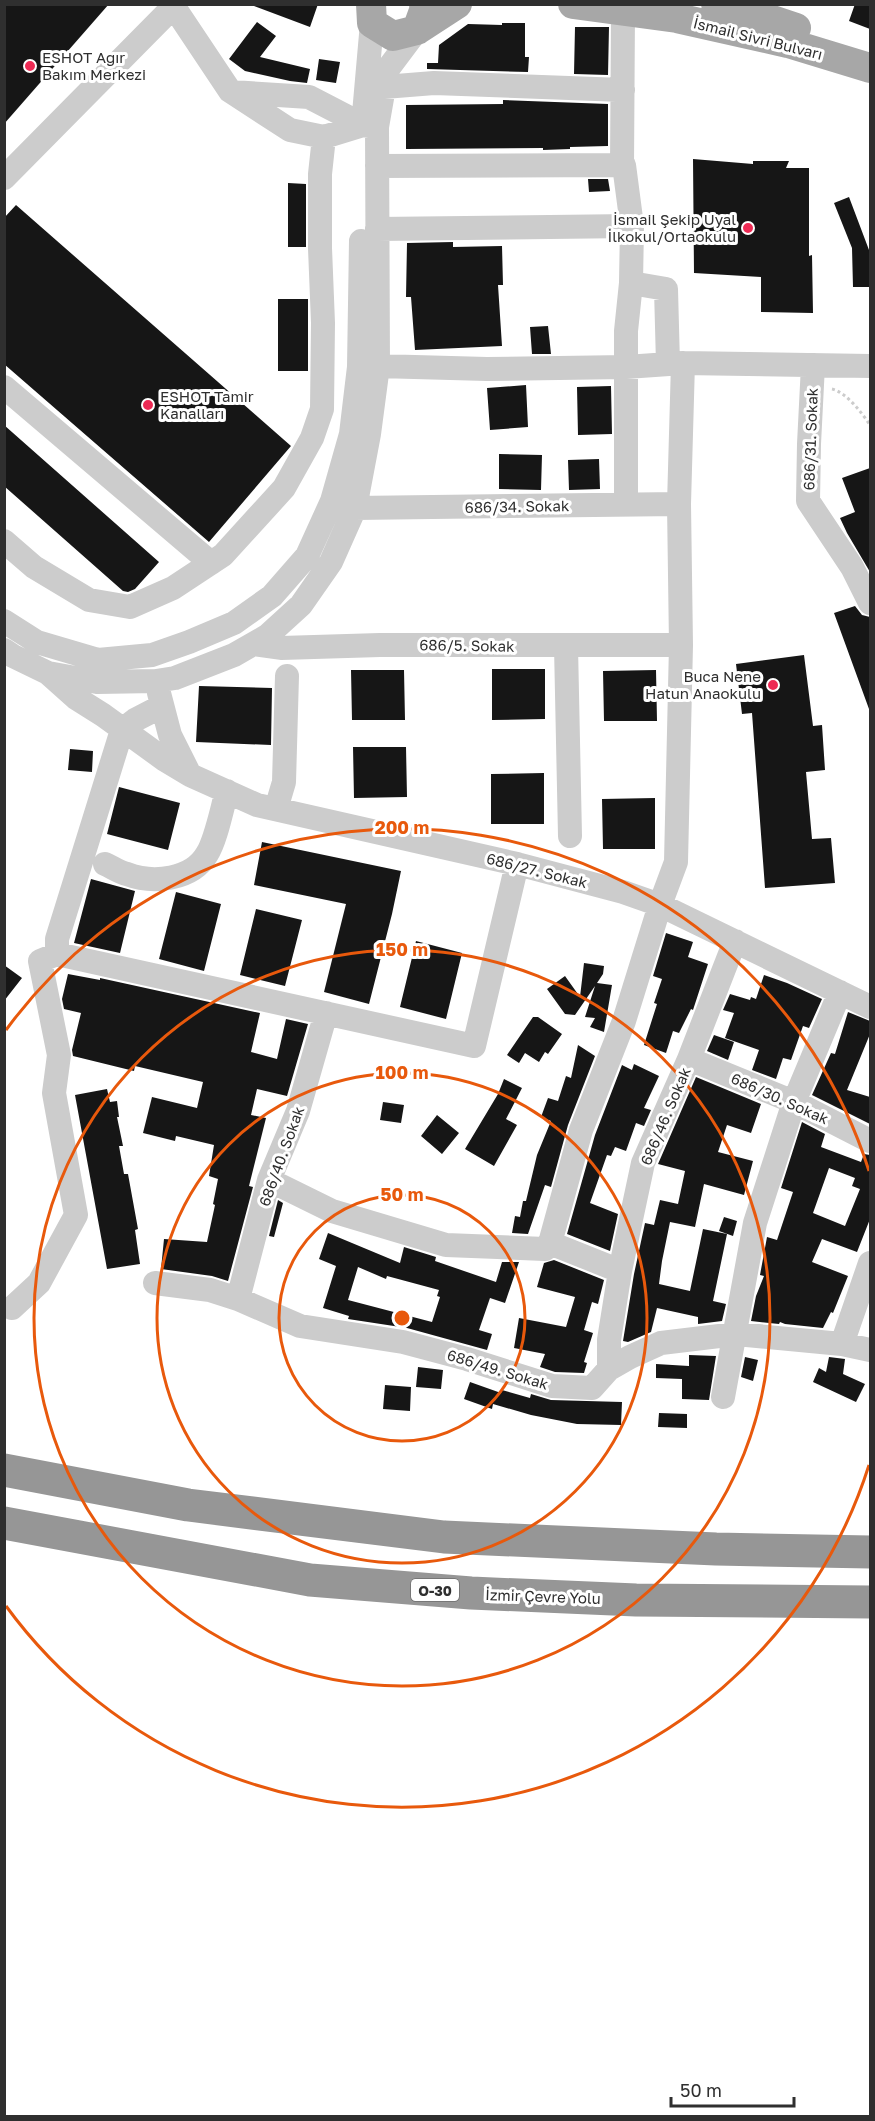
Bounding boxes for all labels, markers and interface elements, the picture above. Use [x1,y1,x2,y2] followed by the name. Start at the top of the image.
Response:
[692,13,824,63] street label: İsmail Sivri Bulvarı
[42,48,146,83] place label: ESHOT Ağır Bakım Merkezi
[23,59,37,73] marker: ESHOT Ağır Bakım Merkezi
[608,210,736,245] place label: İsmail Şekip Uyal İlkokul/Ortaokulu
[741,221,755,235] marker: İsmail Şekip Uyal İlkokul/Ortaokulu
[160,387,254,422] place label: ESHOT Tamir Kanalları
[799,387,821,491] street label: 686/31. Sokak
[141,398,155,412] marker: ESHOT Tamir Kanalları
[465,496,570,516] street label: 686/34. Sokak
[419,635,515,655] street label: 686/5. Sokak
[645,667,761,702] place label: Buca Nene Hatun Anaokulu
[766,678,780,692] marker: Buca Nene Hatun Anaokulu
[375,816,429,838] text: 200 m
[485,849,590,891] street label: 686/27. Sokak
[376,938,428,960] text: 150 m
[376,1061,428,1083] text: 100 m
[636,1064,694,1168] street label: 686/46. Sokak
[729,1068,832,1128] street label: 686/30. Sokak
[255,1103,308,1208] street label: 686/40. Sokak
[381,1183,423,1205] text: 50 m
[392,1308,412,1328] centre of rings
[445,1345,551,1393] street label: 686/49. Sokak
[411,1579,459,1601] road number: O-30
[485,1585,601,1607] street label: İzmir Çevre Yolu
[671,2070,794,2108] scale bar
[680,2079,722,2101] text: 50 m

